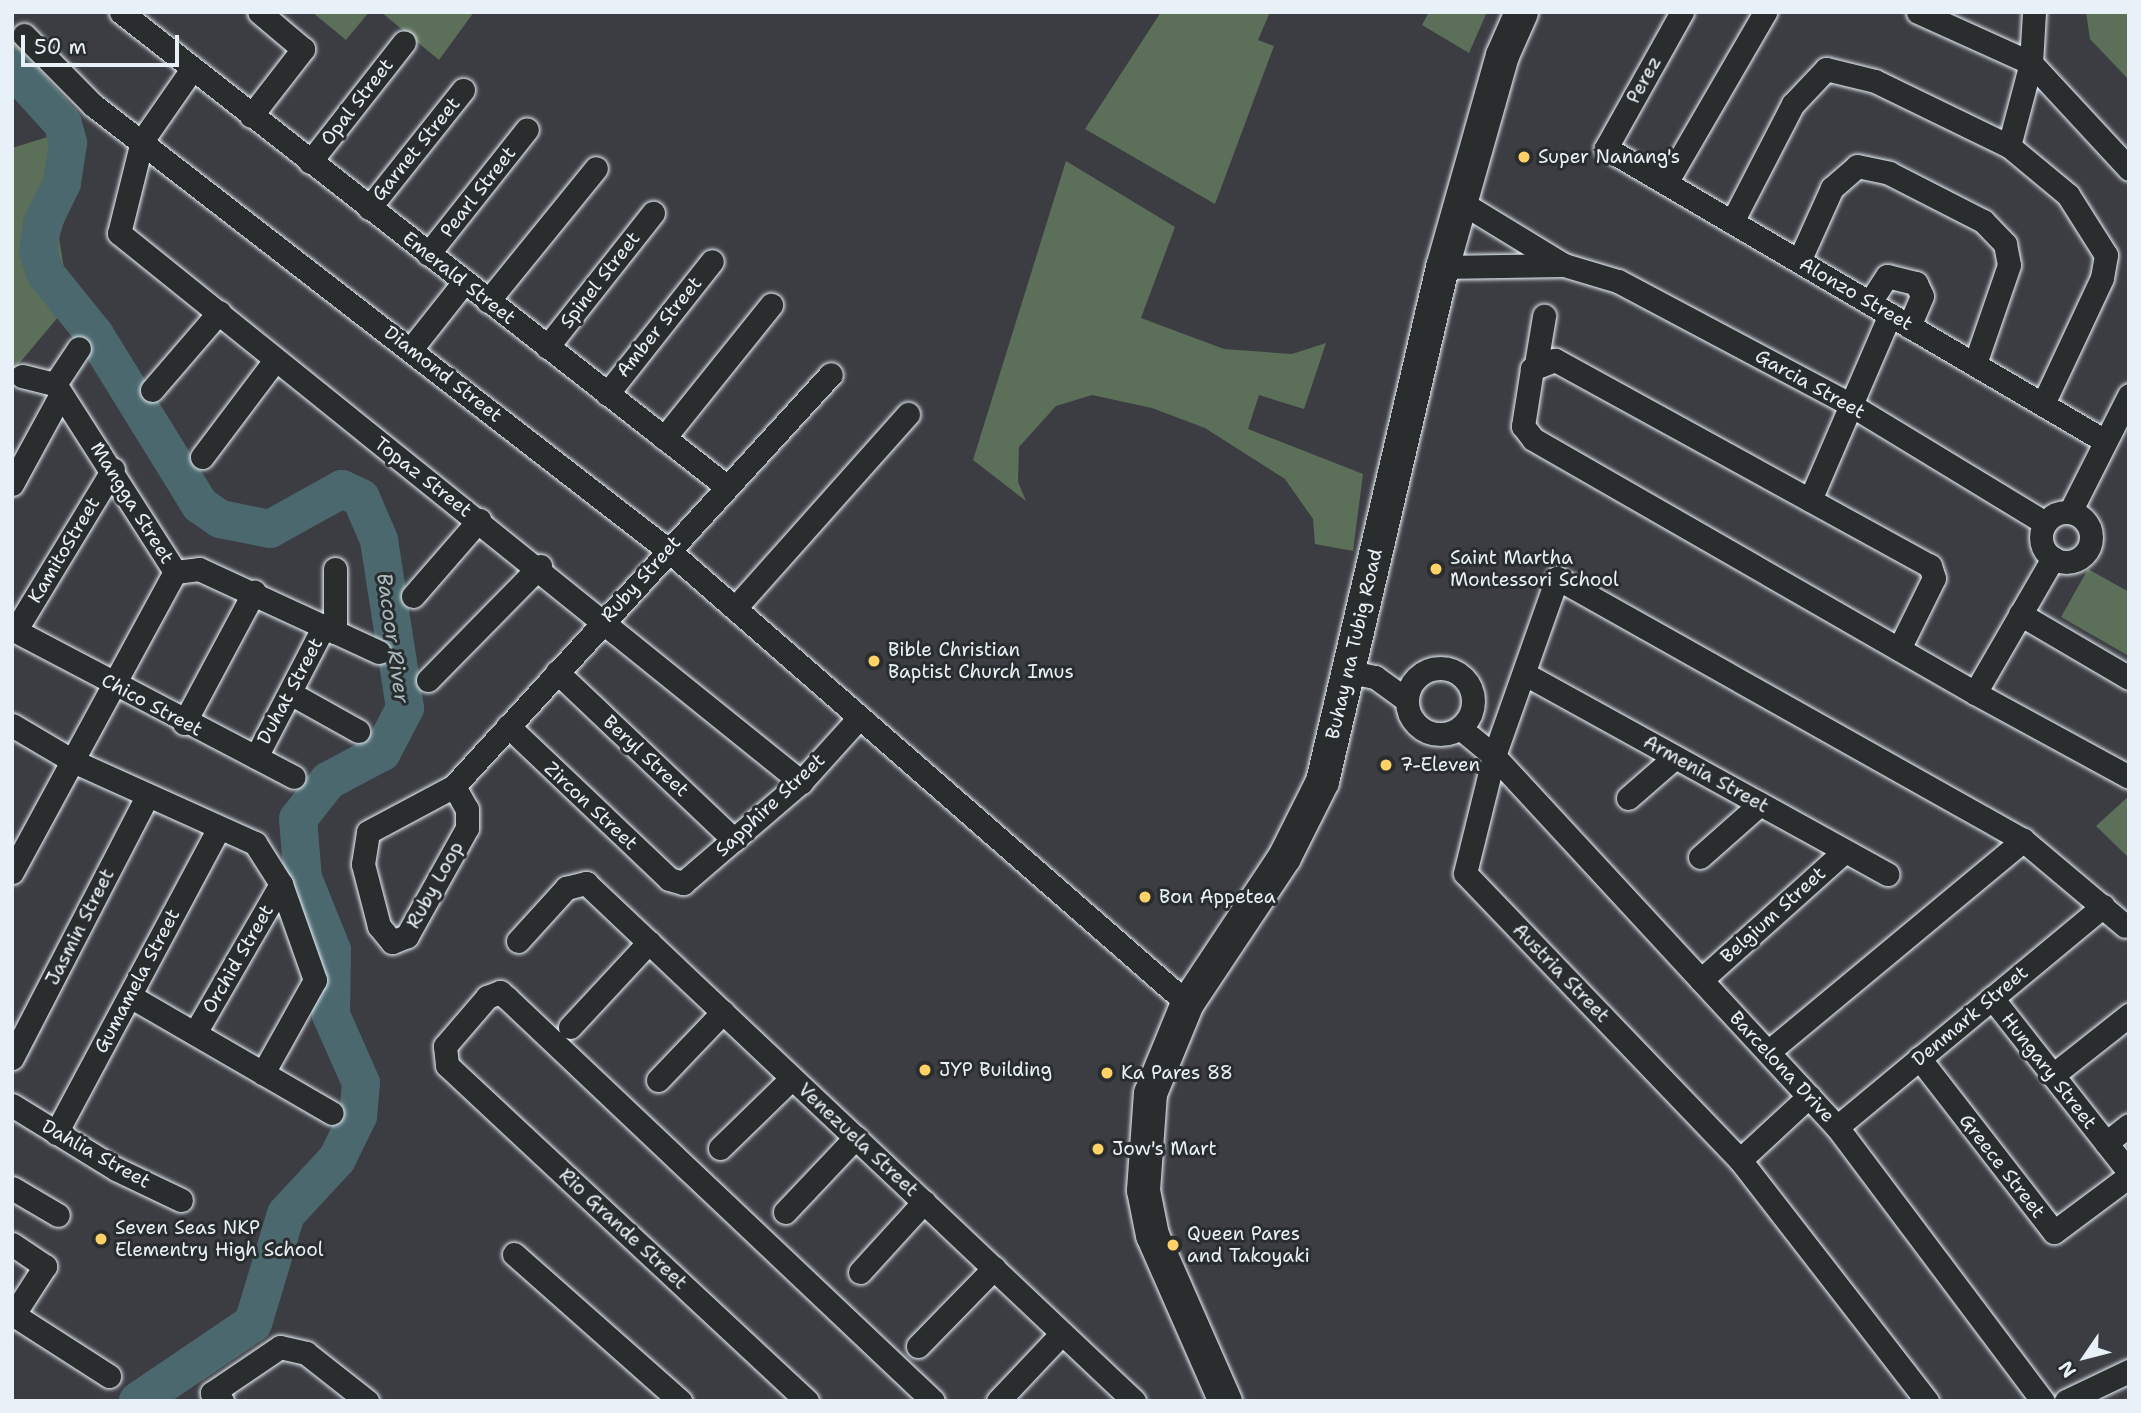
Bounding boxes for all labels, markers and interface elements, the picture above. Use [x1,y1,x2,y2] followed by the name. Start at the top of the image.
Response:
[24,21,182,65] scale bar
[34,33,87,61] text: 50 m
[1622,52,1666,108] street label: Perez
[316,54,398,150] street label: Opal Street
[367,92,465,206] street label: Garnet Street
[435,142,521,242] street label: Pearl Street
[1538,146,1680,168] place label: Super Nanang's
[1516,149,1532,165] marker: Super Nanang's
[398,227,520,329] street label: Emerald Street
[555,227,645,333] street label: Spinel Street
[1795,252,1917,336] street label: Alonzo Street
[611,272,707,382] street label: Amber Street
[380,321,506,427] street label: Diamond Street
[1751,344,1869,424] street label: Garcia Street
[370,432,476,522] street label: Topaz Street
[86,438,178,568] street label: Mangga Street
[23,493,105,607] street label: KamitoStreet
[596,531,686,627] street label: Ruby Street
[1321,547,1387,741] street label: Buhay na Tubig Road
[1450,547,1619,591] place label: Saint Martha Montessori School
[1428,561,1444,577] marker: Saint Martha Montessori School
[371,571,415,705] water label: Bacoor River
[252,634,328,748] street label: Duhat Street
[888,639,1074,683] place label: Bible Christian Baptist Church Imus
[866,653,882,669] marker: Bible Christian Baptist Church Imus
[98,669,206,741] street label: Chico Street
[598,711,694,801] street label: Beryl Street
[1639,730,1773,818] street label: Armenia Street
[711,749,829,861] street label: Sapphire Street
[1400,754,1480,776] place label: 7-Eleven
[540,757,642,855] street label: Zircon Street
[1378,757,1394,773] marker: 7-Eleven
[402,838,468,932] street label: Ruby Loop
[1716,862,1830,968] street label: Belgium Street
[41,865,119,989] street label: Jasmin Street
[1159,886,1276,908] place label: Bon Appetea
[1137,889,1153,905] marker: Bon Appetea
[198,901,278,1017] street label: Orchid Street
[89,905,185,1057] street label: Gumamela Street
[1508,919,1614,1027] street label: Austria Street
[1908,961,2032,1071] street label: Denmark Street
[1725,1007,1839,1127] street label: Barcelona Drive
[1997,1008,2101,1134] street label: Hungary Street
[939,1059,1052,1081] place label: JYP Building
[917,1062,933,1078] marker: JYP Building
[1121,1062,1233,1084] place label: Ka Pares 88
[1099,1065,1115,1081] marker: Ka Pares 88
[793,1078,923,1202] street label: Venezuela Street
[1954,1109,2050,1223] street label: Greece Street
[38,1115,154,1193] street label: Dahlia Street
[1112,1138,1217,1160] place label: Jow's Mart
[1090,1141,1106,1157] marker: Jow's Mart
[554,1164,692,1294] street label: Rio Grande Street
[115,1217,323,1261] place label: Seven Seas NKP Elementry High School
[1187,1223,1310,1267] place label: Queen Pares and Takoyaki
[93,1231,109,1247] marker: Seven Seas NKP Elementry High School
[1165,1237,1181,1253] marker: Queen Pares and Takoyaki
[2050,1322,2120,1392] north arrow
[2053,1356,2082,1383] text: N

